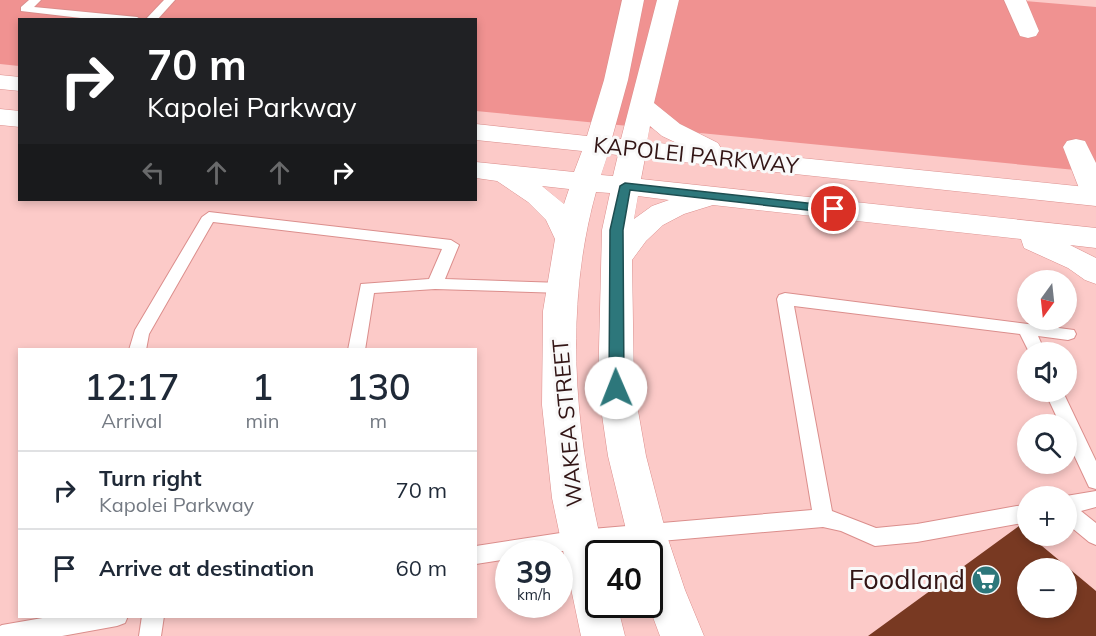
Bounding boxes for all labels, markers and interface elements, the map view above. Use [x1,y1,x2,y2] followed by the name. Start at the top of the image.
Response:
[147,38,247,91] text: 70 m
[48,42,126,120] icon: right
[147,90,357,124] text: Kapolei Parkway
[592,130,801,180] street label: KAPOLEI PARKWAY
[137,156,170,189] icon: left
[200,156,233,189] icon: ahead
[263,156,296,189] icon: ahead
[326,156,359,189] icon: right
[808,183,859,234] pin
[817,192,850,225] icon: arrive
[1017,270,1077,330] north arrow
[1017,270,1077,618] map controls
[546,338,588,508] street label: WAKEA STREET
[1017,342,1077,402] button: sound
[584,356,648,420] position arrow
[84,364,179,409] text: 12:17
[252,364,273,409] text: 1
[346,364,411,409] text: 130
[101,408,162,433] text: Arrival
[246,408,280,433] text: min
[370,408,387,433] text: m
[1017,414,1077,474] button: search
[99,464,202,492] text: Turn right
[48,474,81,507] icon: right
[396,476,447,504] text: 70 m
[1017,486,1077,546] button: +
[99,492,254,517] text: Kapolei Parkway
[585,540,663,618] speed limit sign: 40
[48,552,81,585] icon: arrive
[516,553,552,591] text: 39
[99,554,314,582] text: Arrive at destination
[396,554,447,582] text: 60 m
[1017,558,1077,618] button: −
[849,562,965,596] place label: Foodland
[970,564,1002,596] supermarket icon: Foodland
[517,585,551,604] text: km/h

